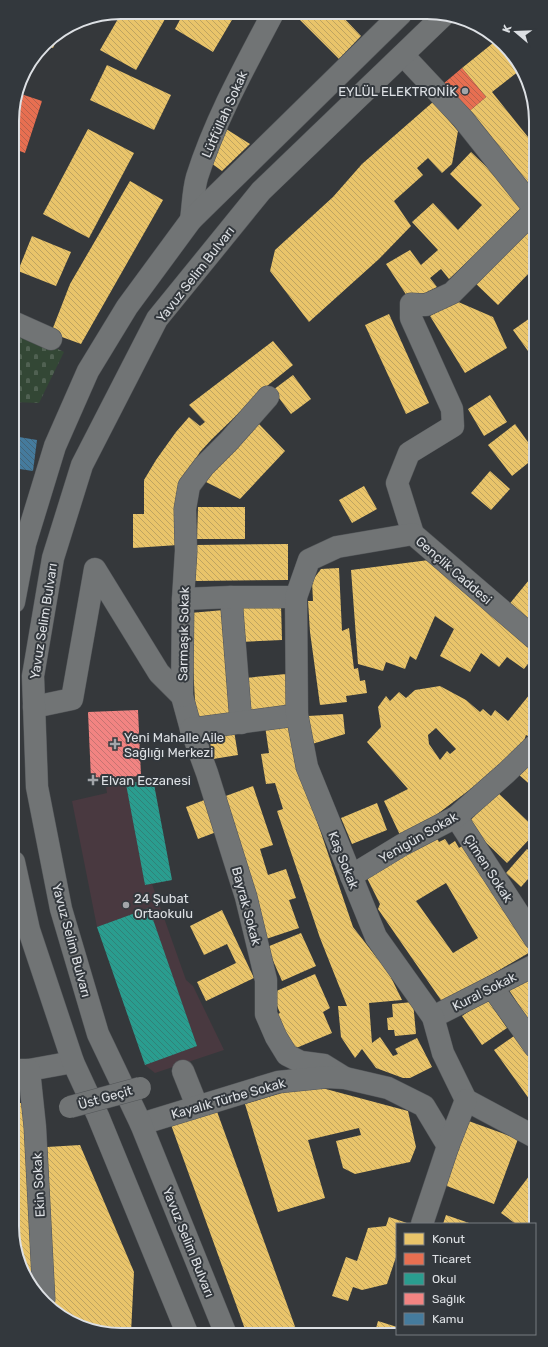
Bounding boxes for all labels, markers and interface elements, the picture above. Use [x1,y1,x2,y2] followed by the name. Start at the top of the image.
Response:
[496,12,536,52] north arrow
[500,23,515,34] text: K
[199,68,250,160] street label: Lütfüllah Sokak
[338,84,457,99] place label: EYLÜL ELEKTRONİK
[460,86,470,96] marker: EYLÜL ELEKTRONİK
[153,223,237,325] street label: Yavuz Selim Bulvarı
[413,533,495,607] street label: Gençlik Caddesi
[27,562,60,680] street label: Yavuz Selim Bulvarı
[175,586,192,681] street label: Sarmaşık Sokak
[124,730,224,761] place label: Yeni Mahalle Aile Sağlığı Merkezi
[109,738,121,750] marker: Yeni Mahalle Aile Sağlığı Merkezi
[101,773,191,788] place label: Elvan Eczanesi
[88,775,98,785] marker: Elvan Eczanesi
[376,809,461,867] street label: Yenigün Sokak
[325,829,362,891] street label: Kaş Sokak
[461,832,516,905] street label: Çimen Sokak
[229,865,264,947] street label: Bayrak Sokak
[49,882,94,999] street label: Yavuz Selim Bulvarı
[134,891,193,921] place label: 24 Şubat Ortaokulu
[121,900,131,910] marker: 24 Şubat Ortaokulu
[450,969,519,1014] street label: Kural Sokak
[169,1075,287,1122] street label: Kayalık Türbe Sokak
[76,1083,134,1112] street label: Üst Geçit
[29,1152,48,1218] street label: Ekin Sokak
[160,1185,217,1299] street label: Yavuz Selim Bulvarı
[396,1223,536,1335] legend
[432,1232,465,1246] text: Konut
[432,1252,471,1266] text: Ticaret
[432,1272,457,1286] text: Okul
[432,1292,466,1306] text: Sağlık
[432,1312,464,1326] text: Kamu

